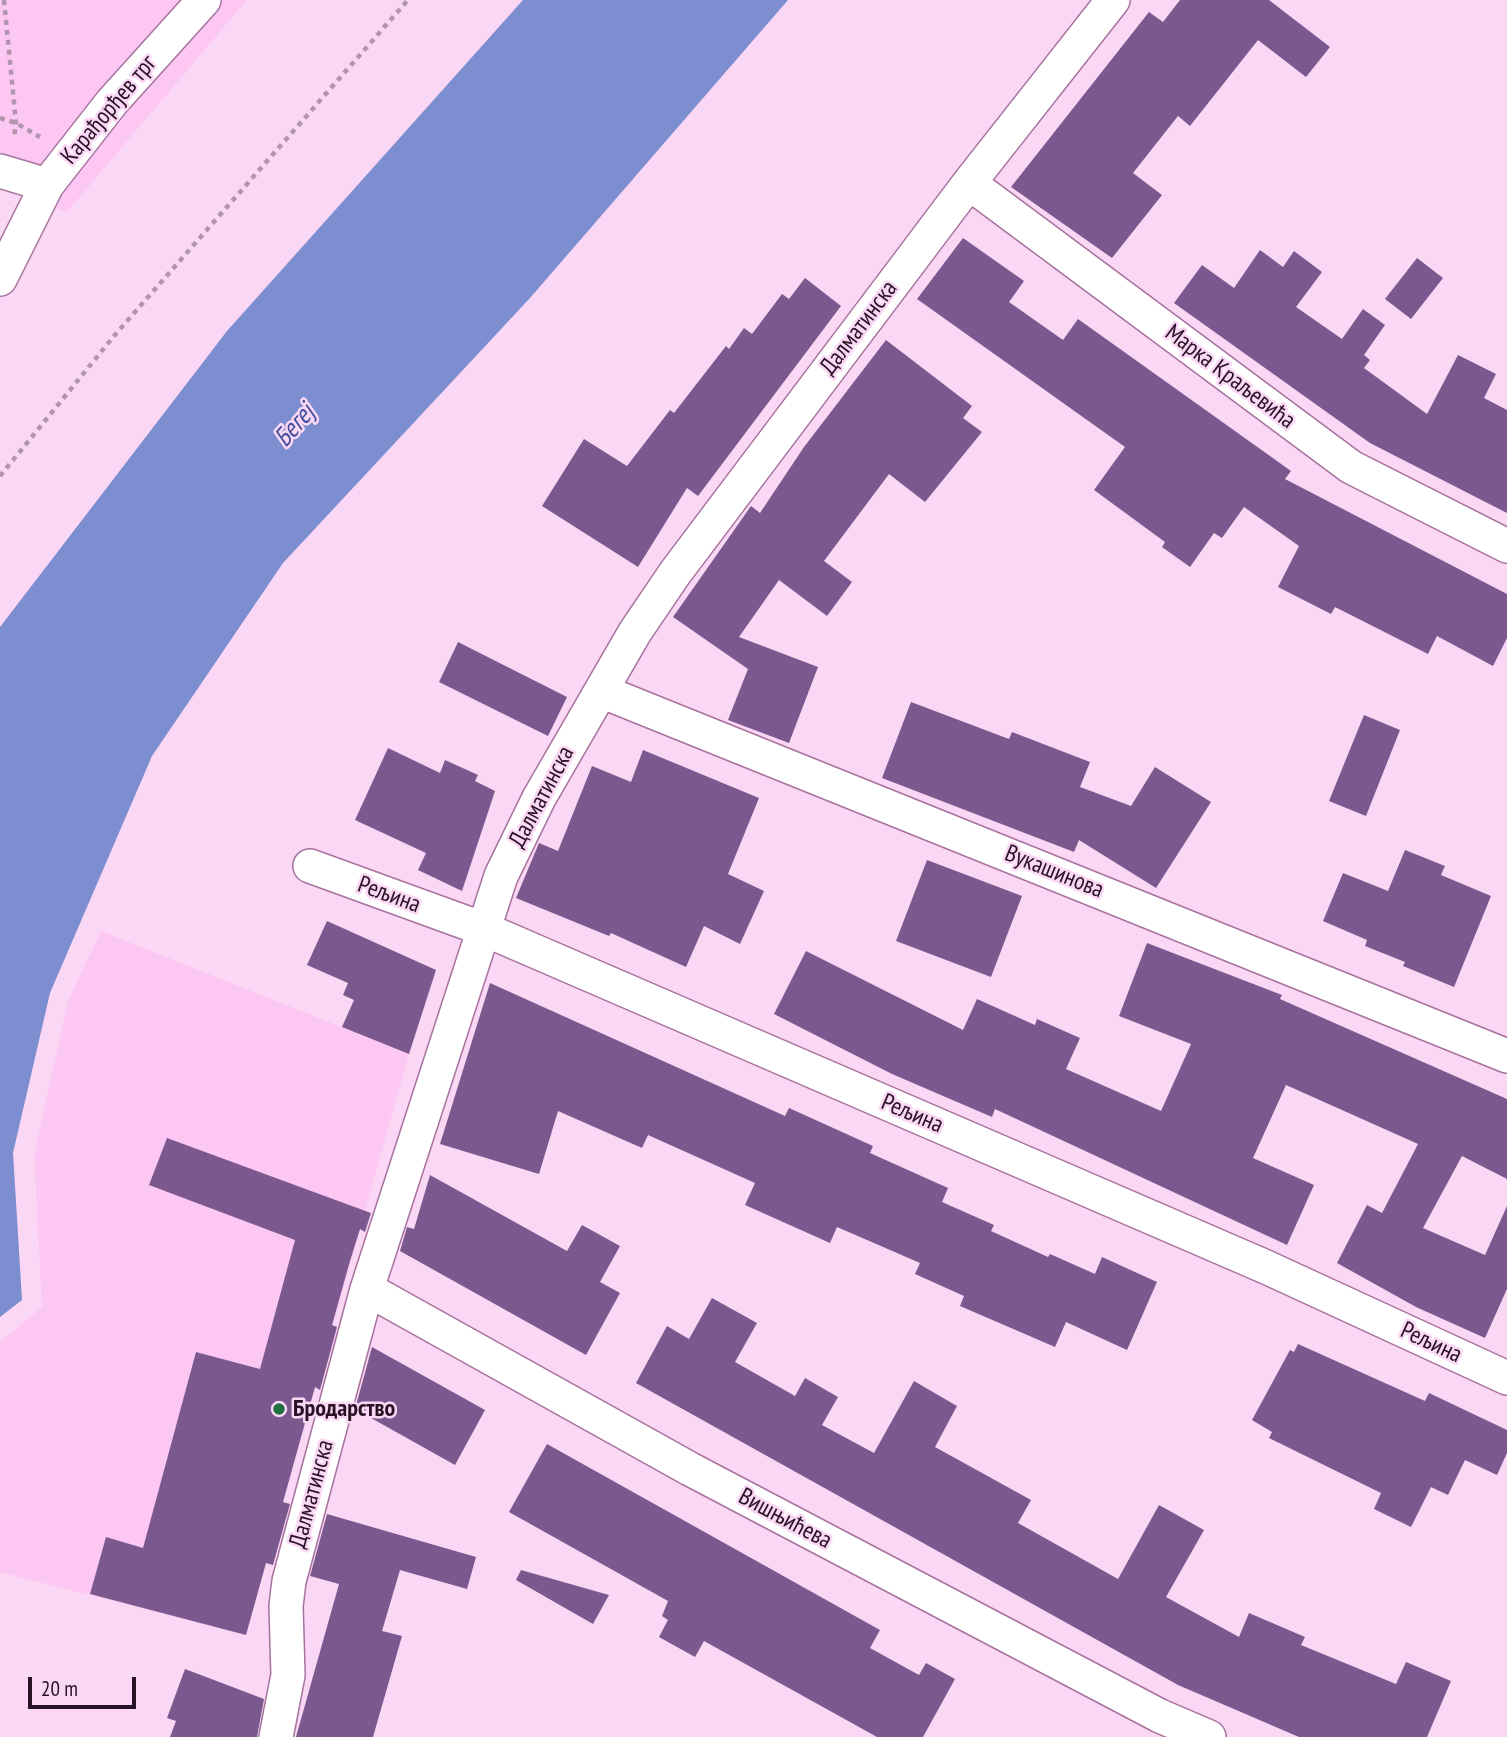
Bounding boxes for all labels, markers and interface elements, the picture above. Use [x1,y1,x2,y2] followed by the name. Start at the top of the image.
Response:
[55,50,163,170] street label: Карађорђев трг
[814,275,904,381] street label: Далматинска
[1159,319,1301,435] street label: Марка Краљевића
[268,398,322,454] water label: Бегеј
[503,741,581,853] street label: Далматинска
[1000,839,1108,905] street label: Вукашинова
[354,870,424,920] street label: Рељина
[877,1088,947,1140] street label: Рељина
[1396,1316,1466,1370] street label: Рељина
[293,1395,395,1423] place label: Бродарство
[271,1401,287,1417] marker: Бродарство
[284,1437,340,1551] street label: Далматинска
[733,1482,837,1556] street label: Вишњићева
[32,1664,140,1708] scale bar
[41,1675,78,1702] text: 20 m

